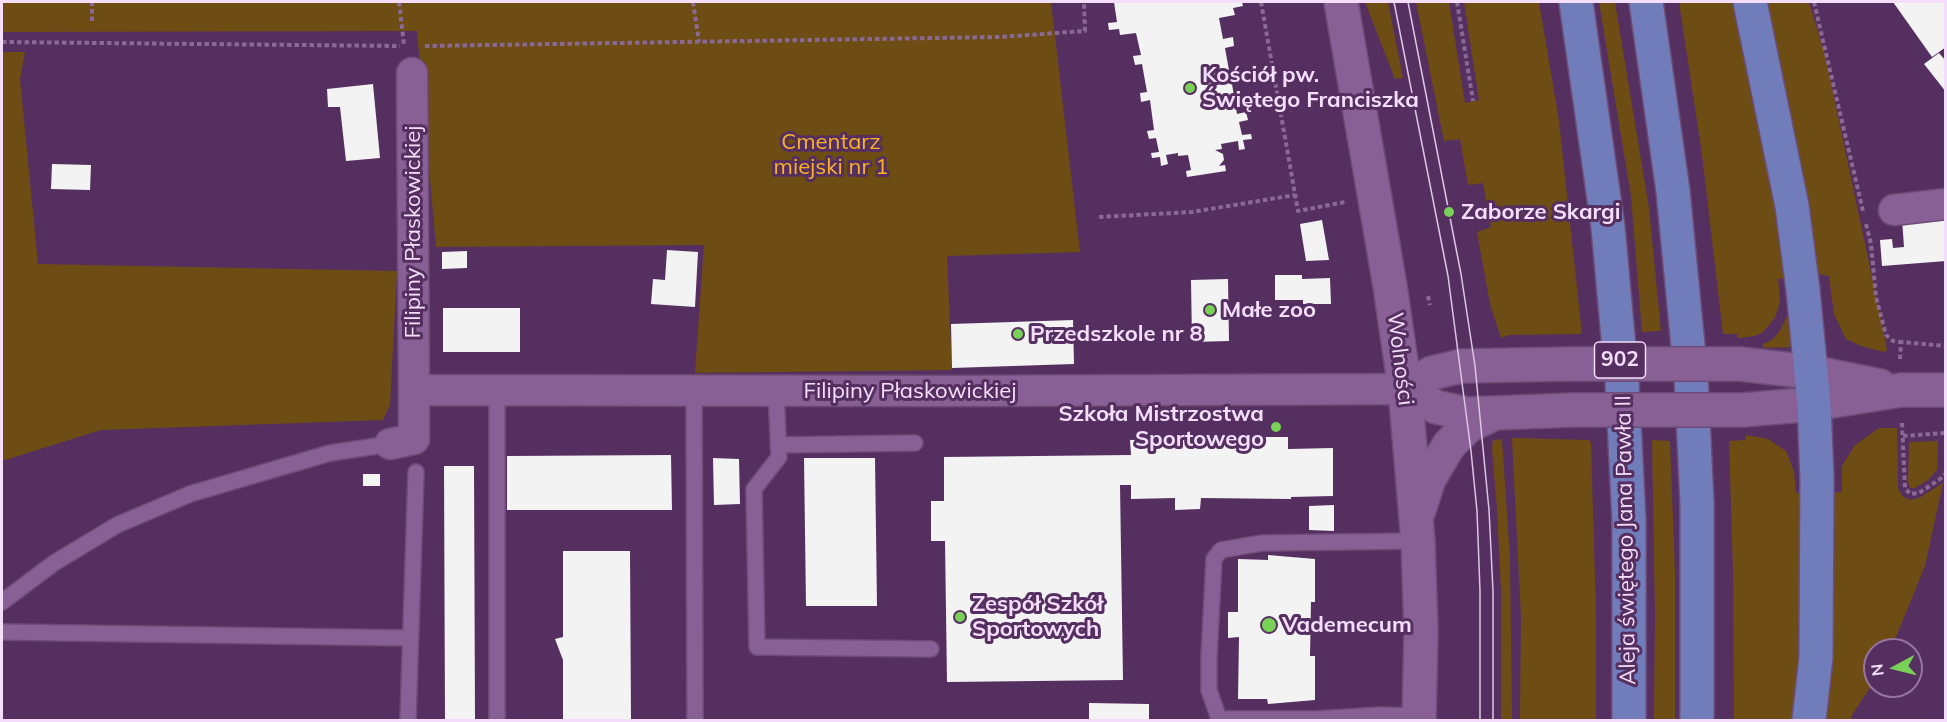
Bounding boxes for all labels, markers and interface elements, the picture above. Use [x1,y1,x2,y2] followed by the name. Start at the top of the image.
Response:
[1202,62,1419,113] place label: Kościół pw. Świętego Franciszka
[1183,81,1197,95] marker: Kościół pw. Świętego Franciszka
[400,126,426,338] street label: Filipiny Płaskowickiej
[774,129,888,180] park label: Cmentarz miejski nr 1
[1461,199,1620,225] place label: Zaborze Skargi
[1442,205,1456,219] marker: Zaborze Skargi
[1222,297,1316,323] place label: Małe zoo
[1203,303,1217,317] marker: Małe zoo
[1381,311,1419,407] street label: Wolności
[1030,321,1203,347] place label: Przedszkole nr 8
[1011,327,1025,341] marker: Przedszkole nr 8
[1594,342,1646,378] road number: 902
[804,378,1016,404] street label: Filipiny Płaskowickiej
[1610,395,1642,685] street label: Aleja świętego Jana Pawła II
[1058,401,1264,452] place label: Szkoła Mistrzostwa Sportowego
[1269,420,1283,434] marker: Szkoła Mistrzostwa Sportowego
[972,591,1103,642] place label: Zespół Szkół Sportowych
[953,610,967,624] marker: Zespół Szkół Sportowych
[1282,612,1412,638] place label: Vademecum
[1260,616,1278,634] marker: Vademecum
[1863,638,1923,698] north arrow
[1866,663,1888,677] text: N

